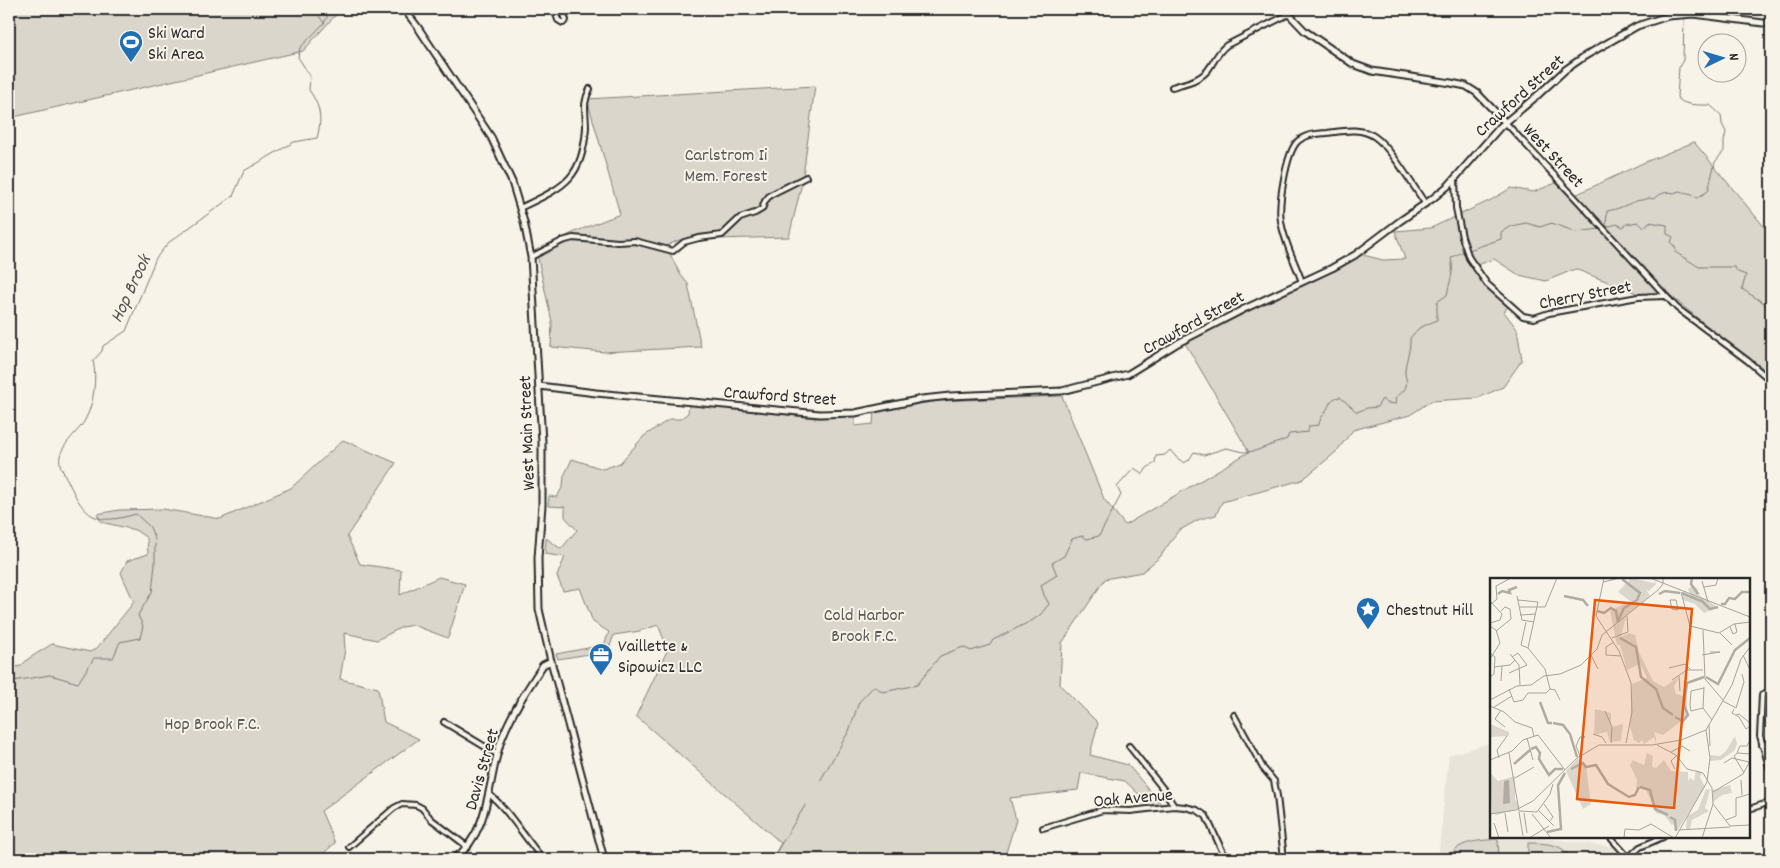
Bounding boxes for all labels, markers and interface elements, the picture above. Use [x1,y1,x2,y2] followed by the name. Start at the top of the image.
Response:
[148,22,205,68] place label: Ski Ward Ski Area
[118,29,144,63] sports icon: Ski Ward Ski Area
[1698,32,1748,82] north arrow
[1470,50,1571,144] street label: Crawford Street
[1723,53,1743,61] text: N
[1516,119,1589,195] street label: West Street
[685,144,768,190] park label: Carlstrom Ii Mem. Forest
[105,249,161,328] water label: Hop Brook
[1537,275,1634,318] street label: Cherry Street
[1139,286,1250,362] street label: Crawford Street
[514,375,543,491] street label: West Main Street
[723,381,837,414] street label: Crawford Street
[1490,578,1750,838] inset map
[1355,596,1381,630] place icon: Chestnut Hill
[1386,599,1474,624] place label: Chestnut Hill
[824,604,905,650] park label: Cold Harbor Brook F.C.
[618,635,702,681] place label: Vaillette & Sipowicz LLC
[588,642,614,676] office icon: Vaillette & Sipowicz LLC
[164,713,260,738] park label: Hop Brook F.C.
[460,726,507,814] street label: Davis Street
[1093,784,1174,815] street label: Oak Avenue

